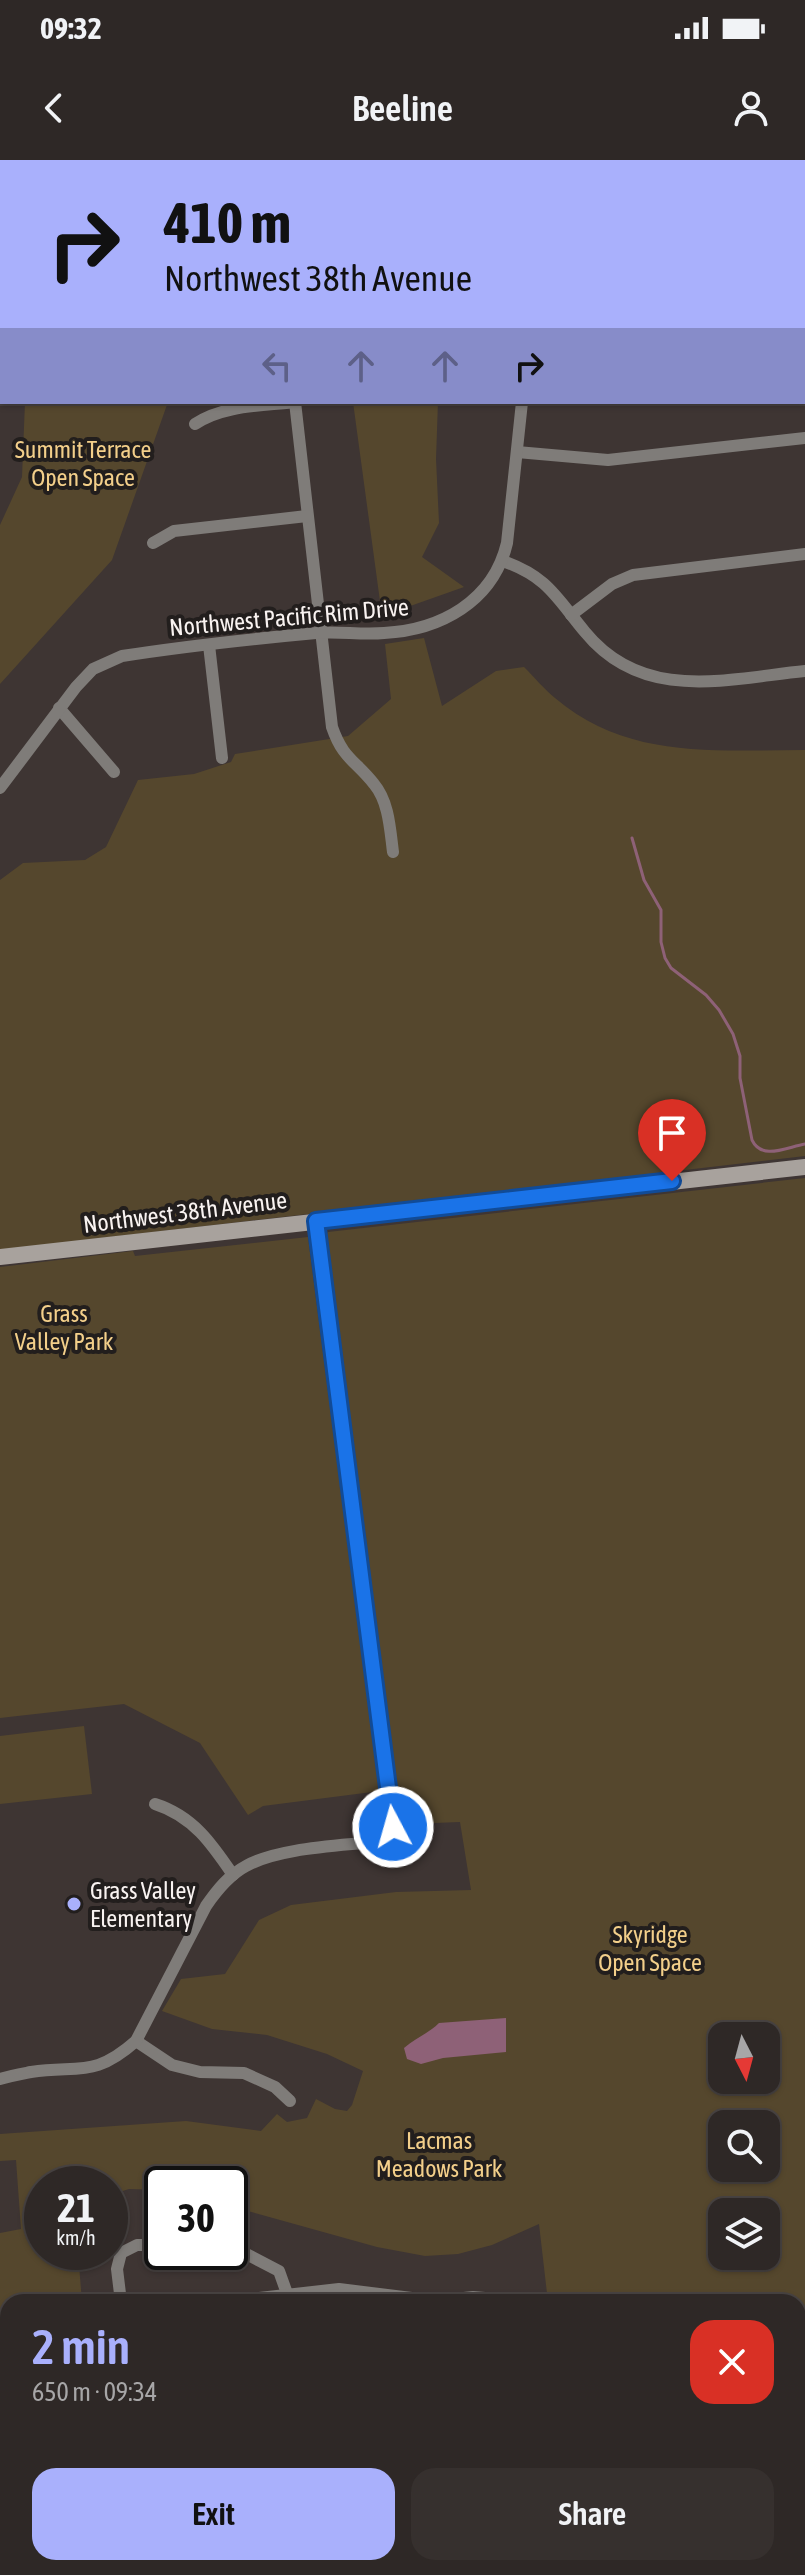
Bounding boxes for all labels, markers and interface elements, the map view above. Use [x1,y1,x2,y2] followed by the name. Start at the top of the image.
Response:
[40,11,102,45] text: 09:32
[32,86,76,130] icon: back
[729,86,773,130] icon: person
[352,87,453,129] text: Beeline
[164,191,291,255] text: 410 m
[32,192,136,296] icon: right
[164,257,472,299] text: Northwest 38th Avenue
[255,344,299,388] icon: left
[339,344,383,388] icon: ahead
[423,344,467,388] icon: ahead
[507,344,551,388] icon: right
[15,436,151,491] park label: Summit Terrace Open Space
[168,593,410,641] street label: Northwest Pacific Rim Drive
[638,1099,706,1181] pin
[650,1111,694,1155] icon: arrive
[81,1186,289,1238] street label: Northwest 38th Avenue
[15,1300,114,1355] park label: Grass Valley Park
[351,1785,435,1869] position arrow
[90,1877,196,1932] place label: Grass Valley Elementary
[65,1895,83,1913] marker: Grass Valley Elementary
[598,1921,702,1976] park label: Skyridge Open Space
[708,2022,780,2094] north arrow
[708,2022,780,2270] map controls
[708,2110,780,2182] button: search
[376,2127,503,2182] park label: Lacmas Meadows Park
[144,2166,248,2270] speed limit sign: 30
[57,2185,95,2230] text: 21
[708,2198,780,2270] button: layers
[56,2226,96,2249] text: km/h
[32,2319,130,2374] text: 2 min
[690,2320,774,2404] button: close
[32,2377,157,2407] text: 650 m · 09:34
[32,2468,395,2560] button: Exit
[411,2468,774,2560] button: Share

